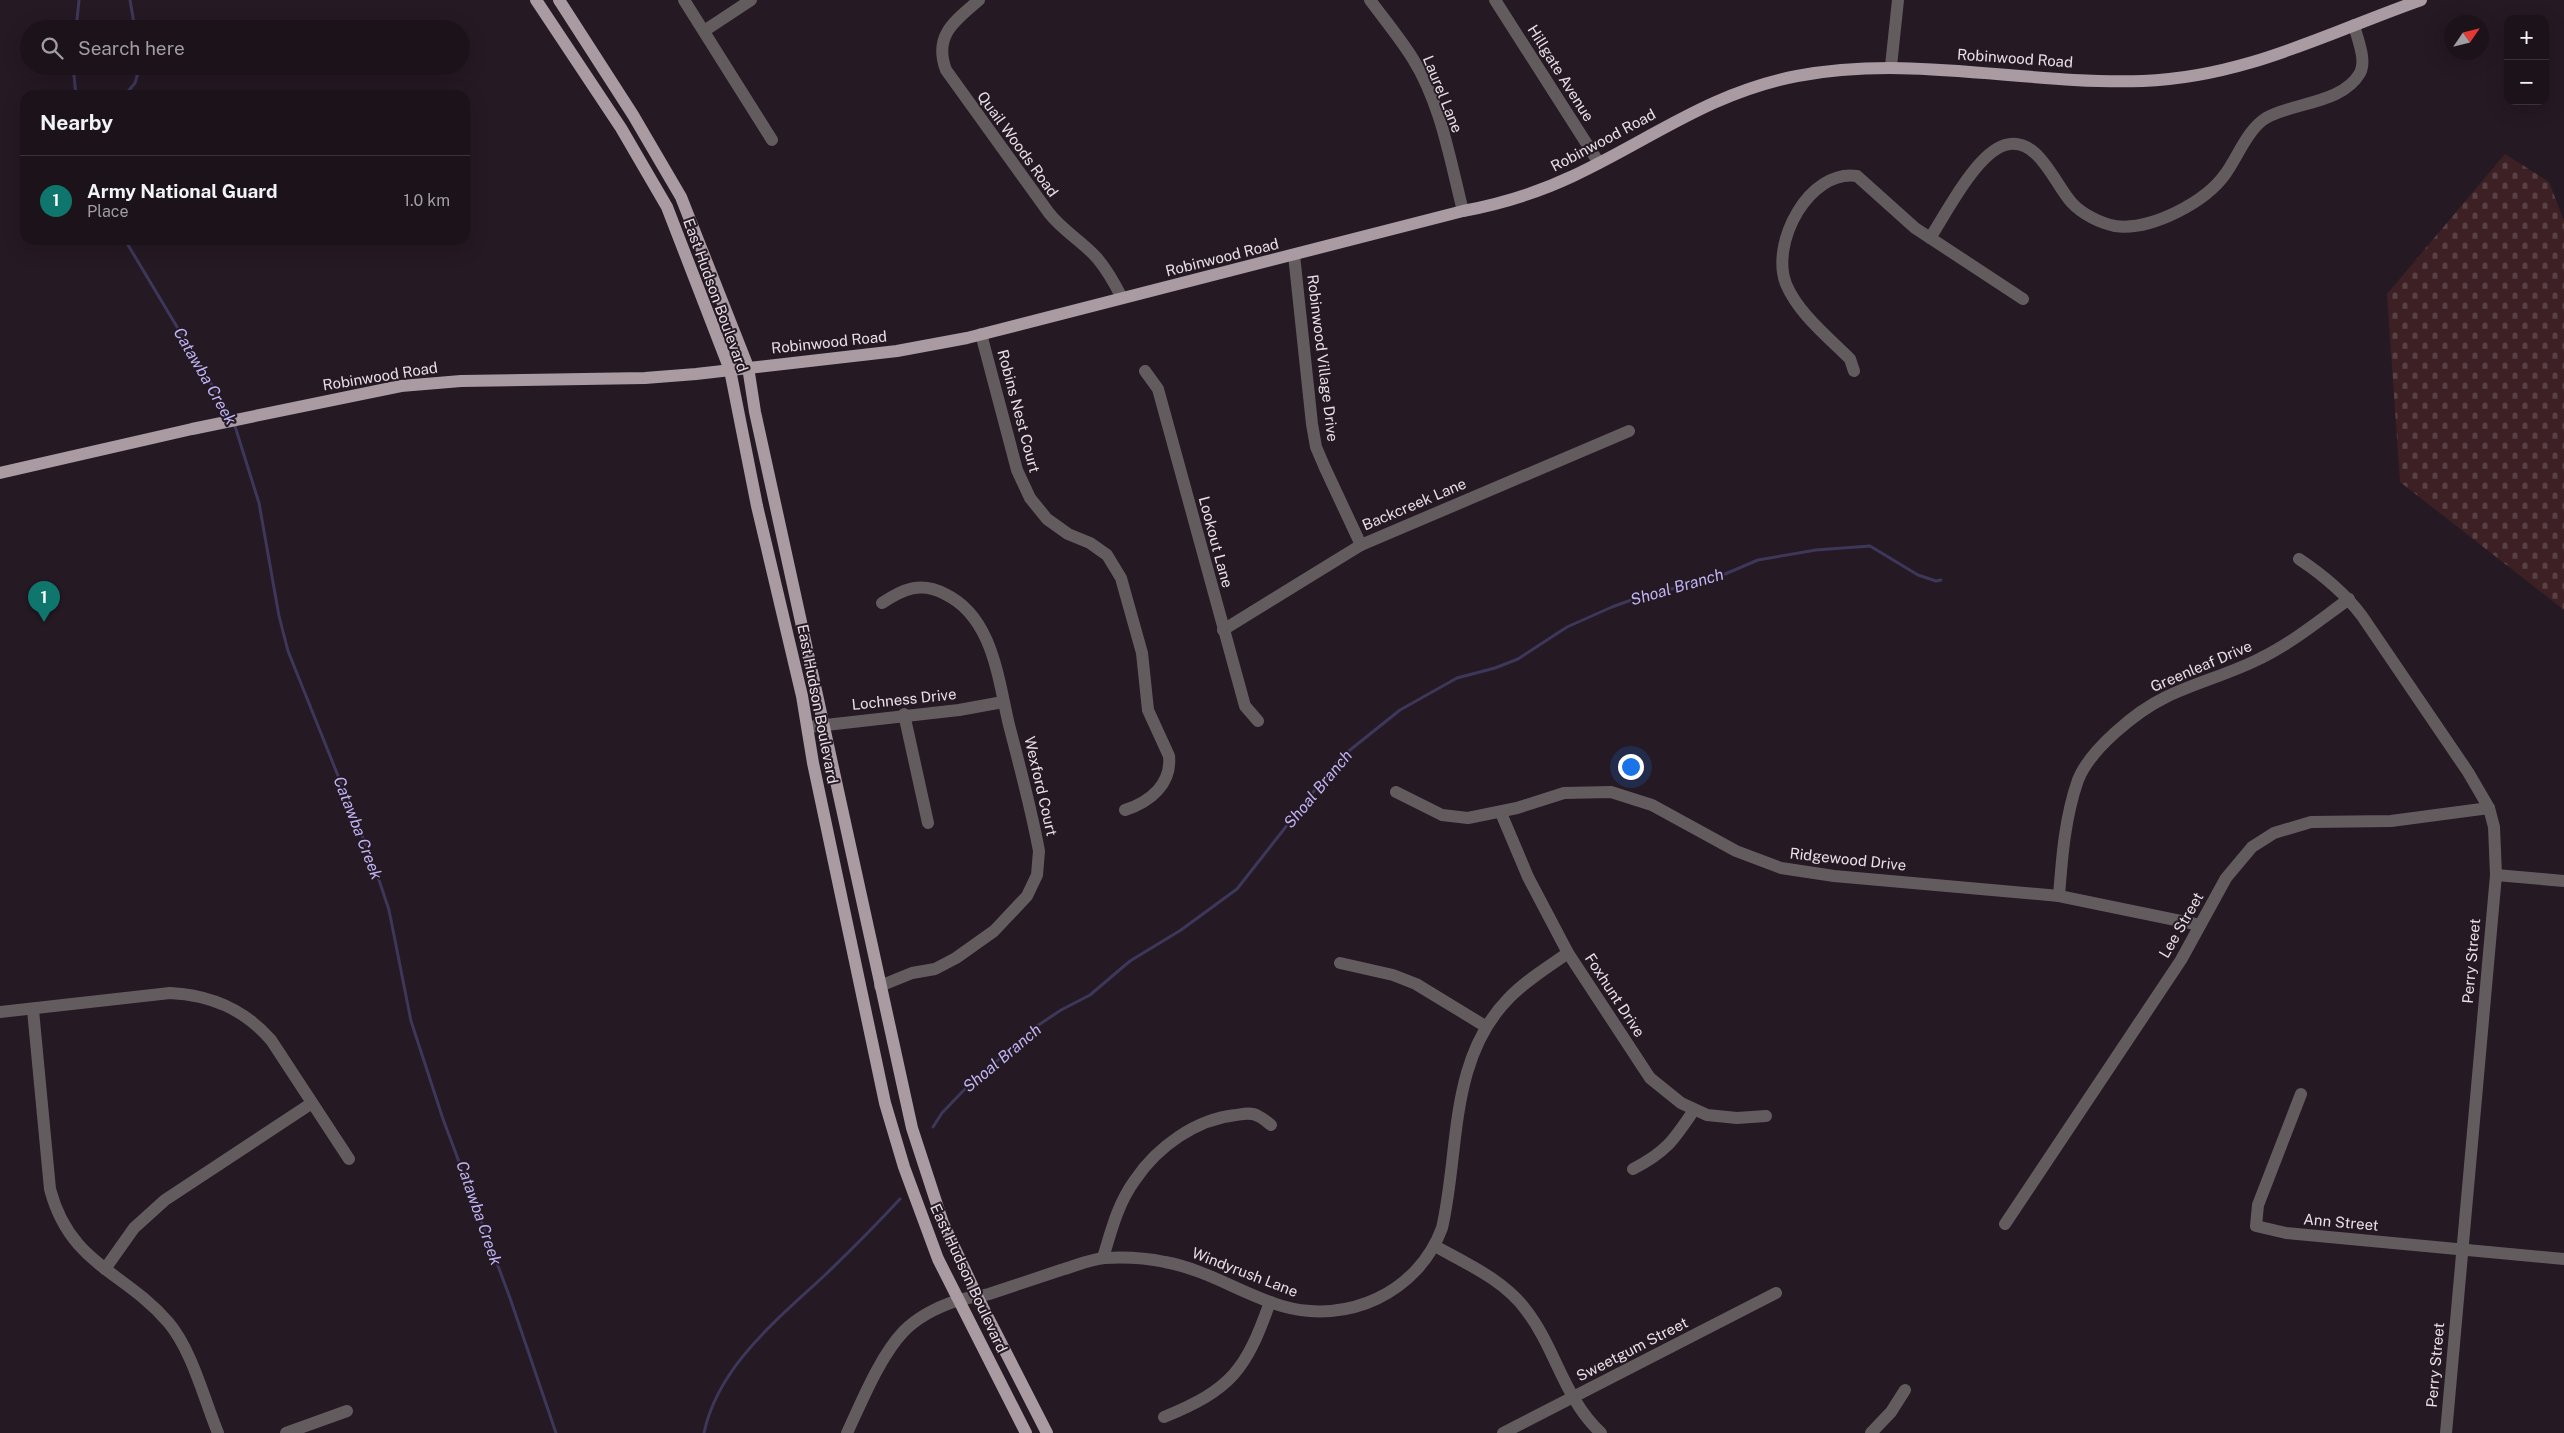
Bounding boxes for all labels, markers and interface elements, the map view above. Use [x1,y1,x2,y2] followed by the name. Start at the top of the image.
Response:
[2444,15,2489,60] north arrow
[2504,15,2549,105] map controls
[2504,15,2549,60] button: +
[20,20,470,75] search box
[1524,22,1598,124] street label: Hillgate Avenue
[38,34,66,62] icon: search
[78,37,185,59] text: Search here
[1956,45,2074,71] street label: Robinwood Road
[1420,53,1466,135] street label: Laurel Lane
[2504,60,2549,105] button: −
[974,88,1062,200] street label: Quail Woods Road
[1548,105,1658,175] street label: Robinwood Road
[40,110,113,135] text: Nearby
[87,180,278,202] text: Army National Guard
[53,191,59,210] text: 1
[403,191,450,210] text: 1.0 km
[87,202,129,221] text: Place
[680,216,752,374] street label: East Hudson Boulevard
[1164,235,1280,279] street label: Robinwood Road
[1304,273,1342,443] street label: Robinwood Village Drive
[170,324,241,428] water label: Catawba Creek
[770,327,888,357] street label: Robinwood Road
[994,348,1044,474] street label: Robins Nest Court
[321,359,439,393] street label: Robinwood Road
[1359,474,1469,534] street label: Backcreek Lane
[1196,494,1236,590] street label: Lookout Lane
[1628,565,1726,609] water label: Shoal Branch
[28,581,60,622] pin: 1
[794,623,842,785] street label: East Hudson Boulevard
[2148,637,2254,695] street label: Greenleaf Drive
[851,685,957,713] street label: Lochness Drive
[1021,734,1061,838] street label: Wexford Court
[1280,746,1356,832] water label: Shoal Branch
[1618,754,1644,780] your location
[330,774,387,883] water label: Catawba Creek
[1789,844,1907,874] street label: Ridgewood Drive
[2155,889,2207,961] street label: Lee Street
[2459,918,2483,1004] street label: Perry Street
[1582,950,1648,1040] street label: Foxhunt Drive
[959,1020,1045,1096] water label: Shoal Branch
[452,1158,506,1268] water label: Catawba Creek
[927,1201,1011,1355] street label: East Hudson Boulevard
[2303,1210,2379,1234] street label: Ann Street
[1190,1244,1300,1300] street label: Windyrush Lane
[1573,1314,1691,1384] street label: Sweetgum Street
[2423,1322,2447,1408] street label: Perry Street

